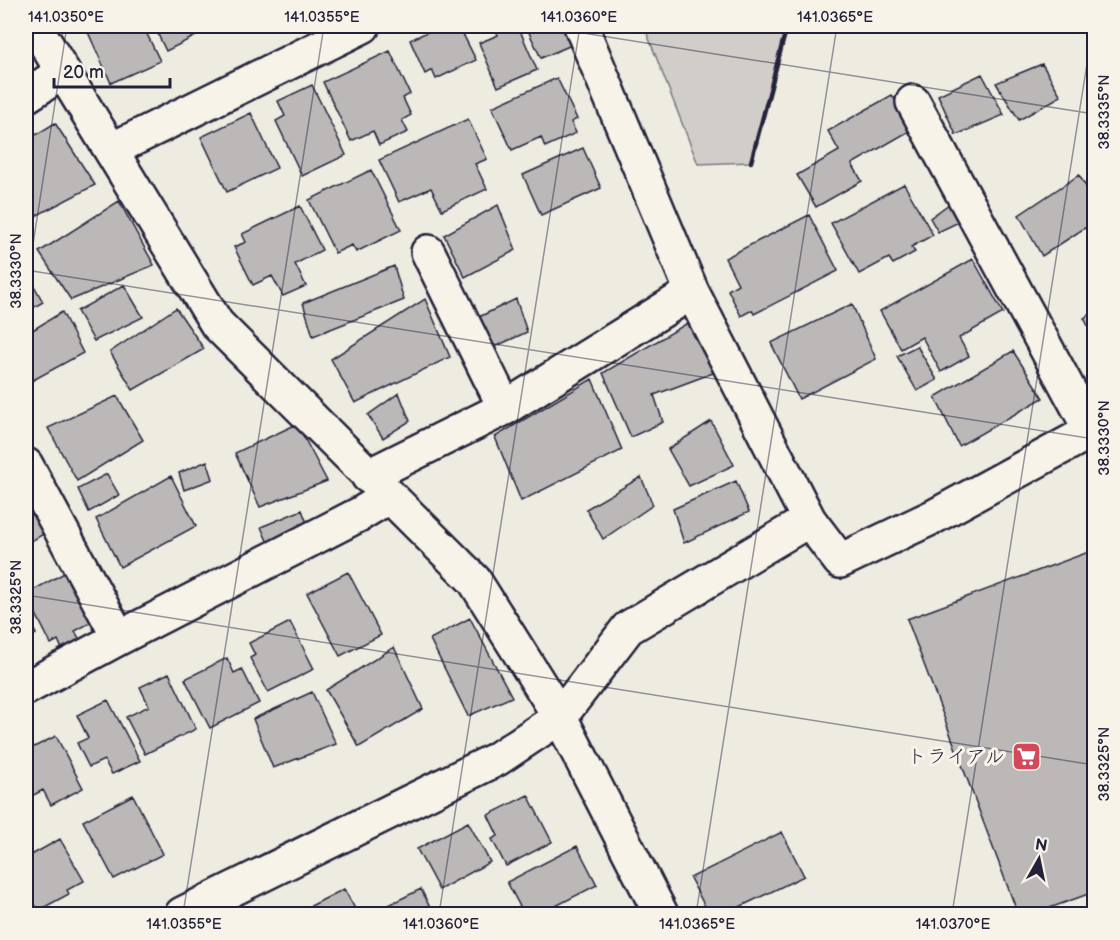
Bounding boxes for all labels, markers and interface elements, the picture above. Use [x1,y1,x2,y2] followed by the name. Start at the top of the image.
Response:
[28,8,104,27] text: 141.0350°E
[284,8,360,27] text: 141.0355°E
[541,8,617,27] text: 141.0360°E
[797,8,873,27] text: 141.0365°E
[54,51,170,89] scale bar
[63,62,104,83] text: 20 m
[1095,74,1114,150] text: 38.3335°N
[7,233,26,309] text: 38.3330°N
[1095,400,1114,476] text: 38.3330°N
[7,560,26,634] text: 38.3325°N
[1095,727,1114,801] text: 38.3325°N
[1010,740,1042,772] supermarket icon: トライアル
[907,745,1005,769] place label: トライアル
[1009,829,1069,889] north arrow
[1034,835,1049,856] text: N
[146,915,222,934] text: 141.0355°E
[403,915,479,934] text: 141.0360°E
[659,915,735,934] text: 141.0365°E
[916,915,990,934] text: 141.0370°E

